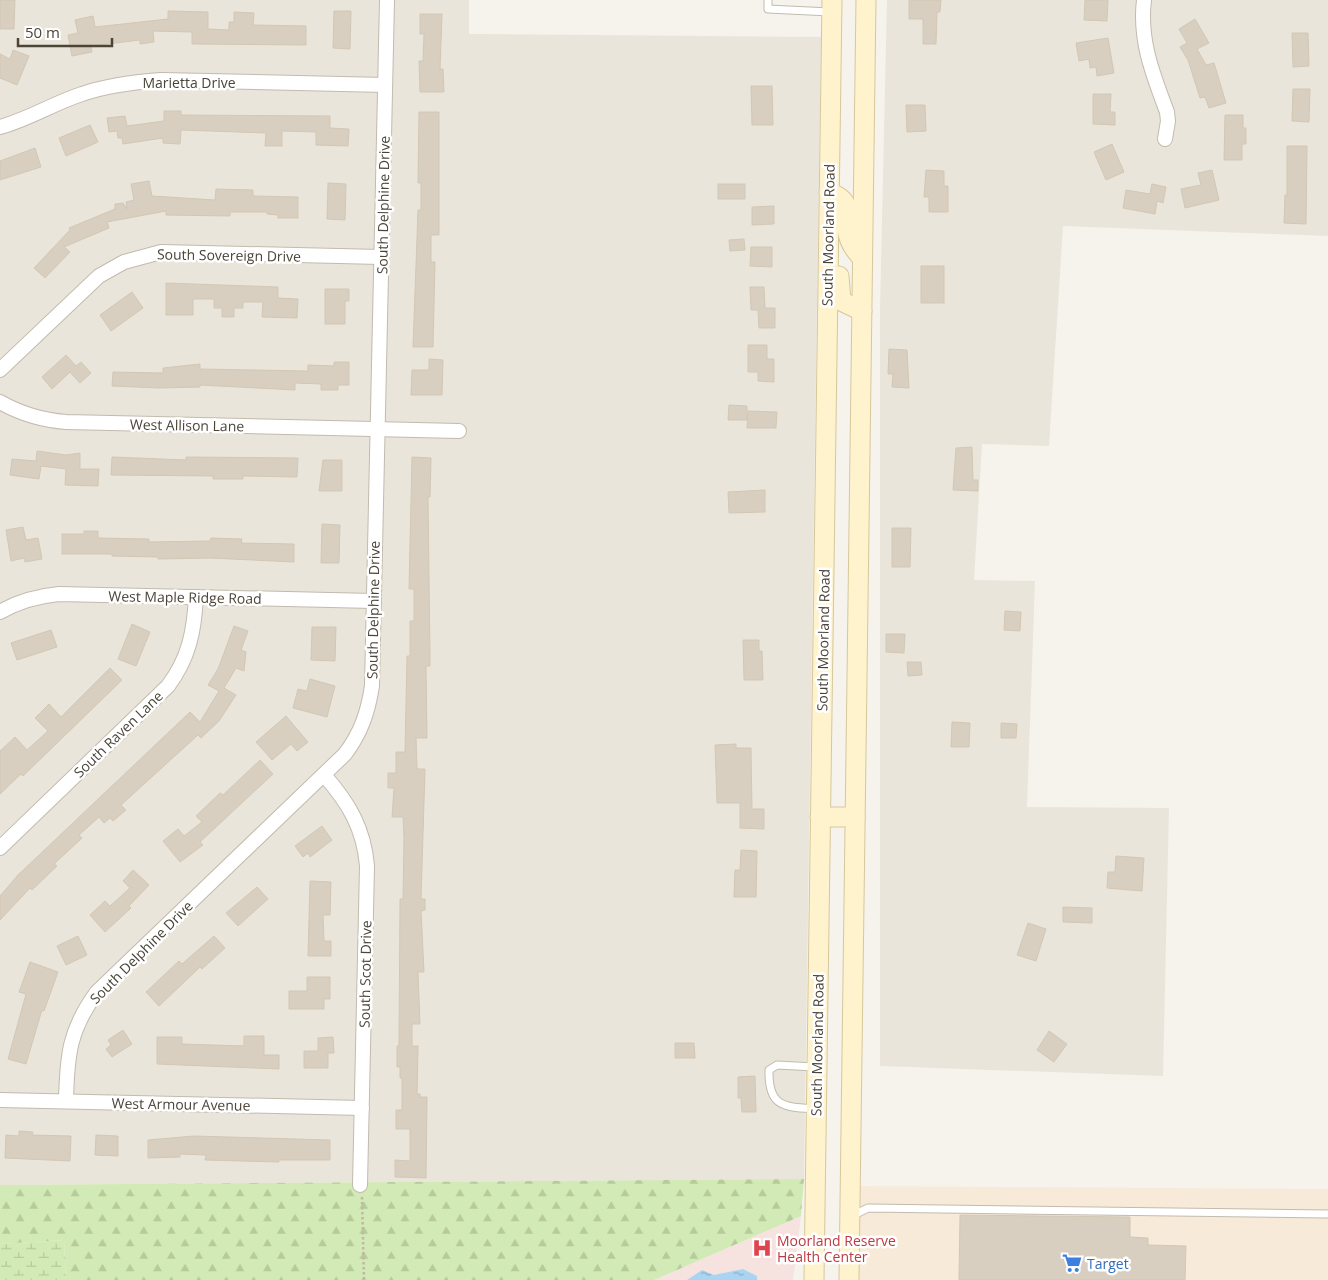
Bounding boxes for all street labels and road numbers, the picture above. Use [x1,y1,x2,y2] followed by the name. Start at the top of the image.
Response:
[142,73,236,92] street label: Marietta Drive
[372,135,394,274] street label: South Delphine Drive
[817,164,839,306] street label: South Moorland Road
[157,244,301,266] street label: South Sovereign Drive
[130,415,244,435] street label: West Allison Lane
[362,540,384,679] street label: South Delphine Drive
[812,569,834,711] street label: South Moorland Road
[108,586,262,608] street label: West Maple Ridge Road
[69,686,167,781] street label: South Raven Lane
[85,896,197,1008] street label: South Delphine Drive
[355,920,375,1028] street label: South Scot Drive
[806,974,828,1116] street label: South Moorland Road
[111,1093,251,1115] street label: West Armour Avenue

